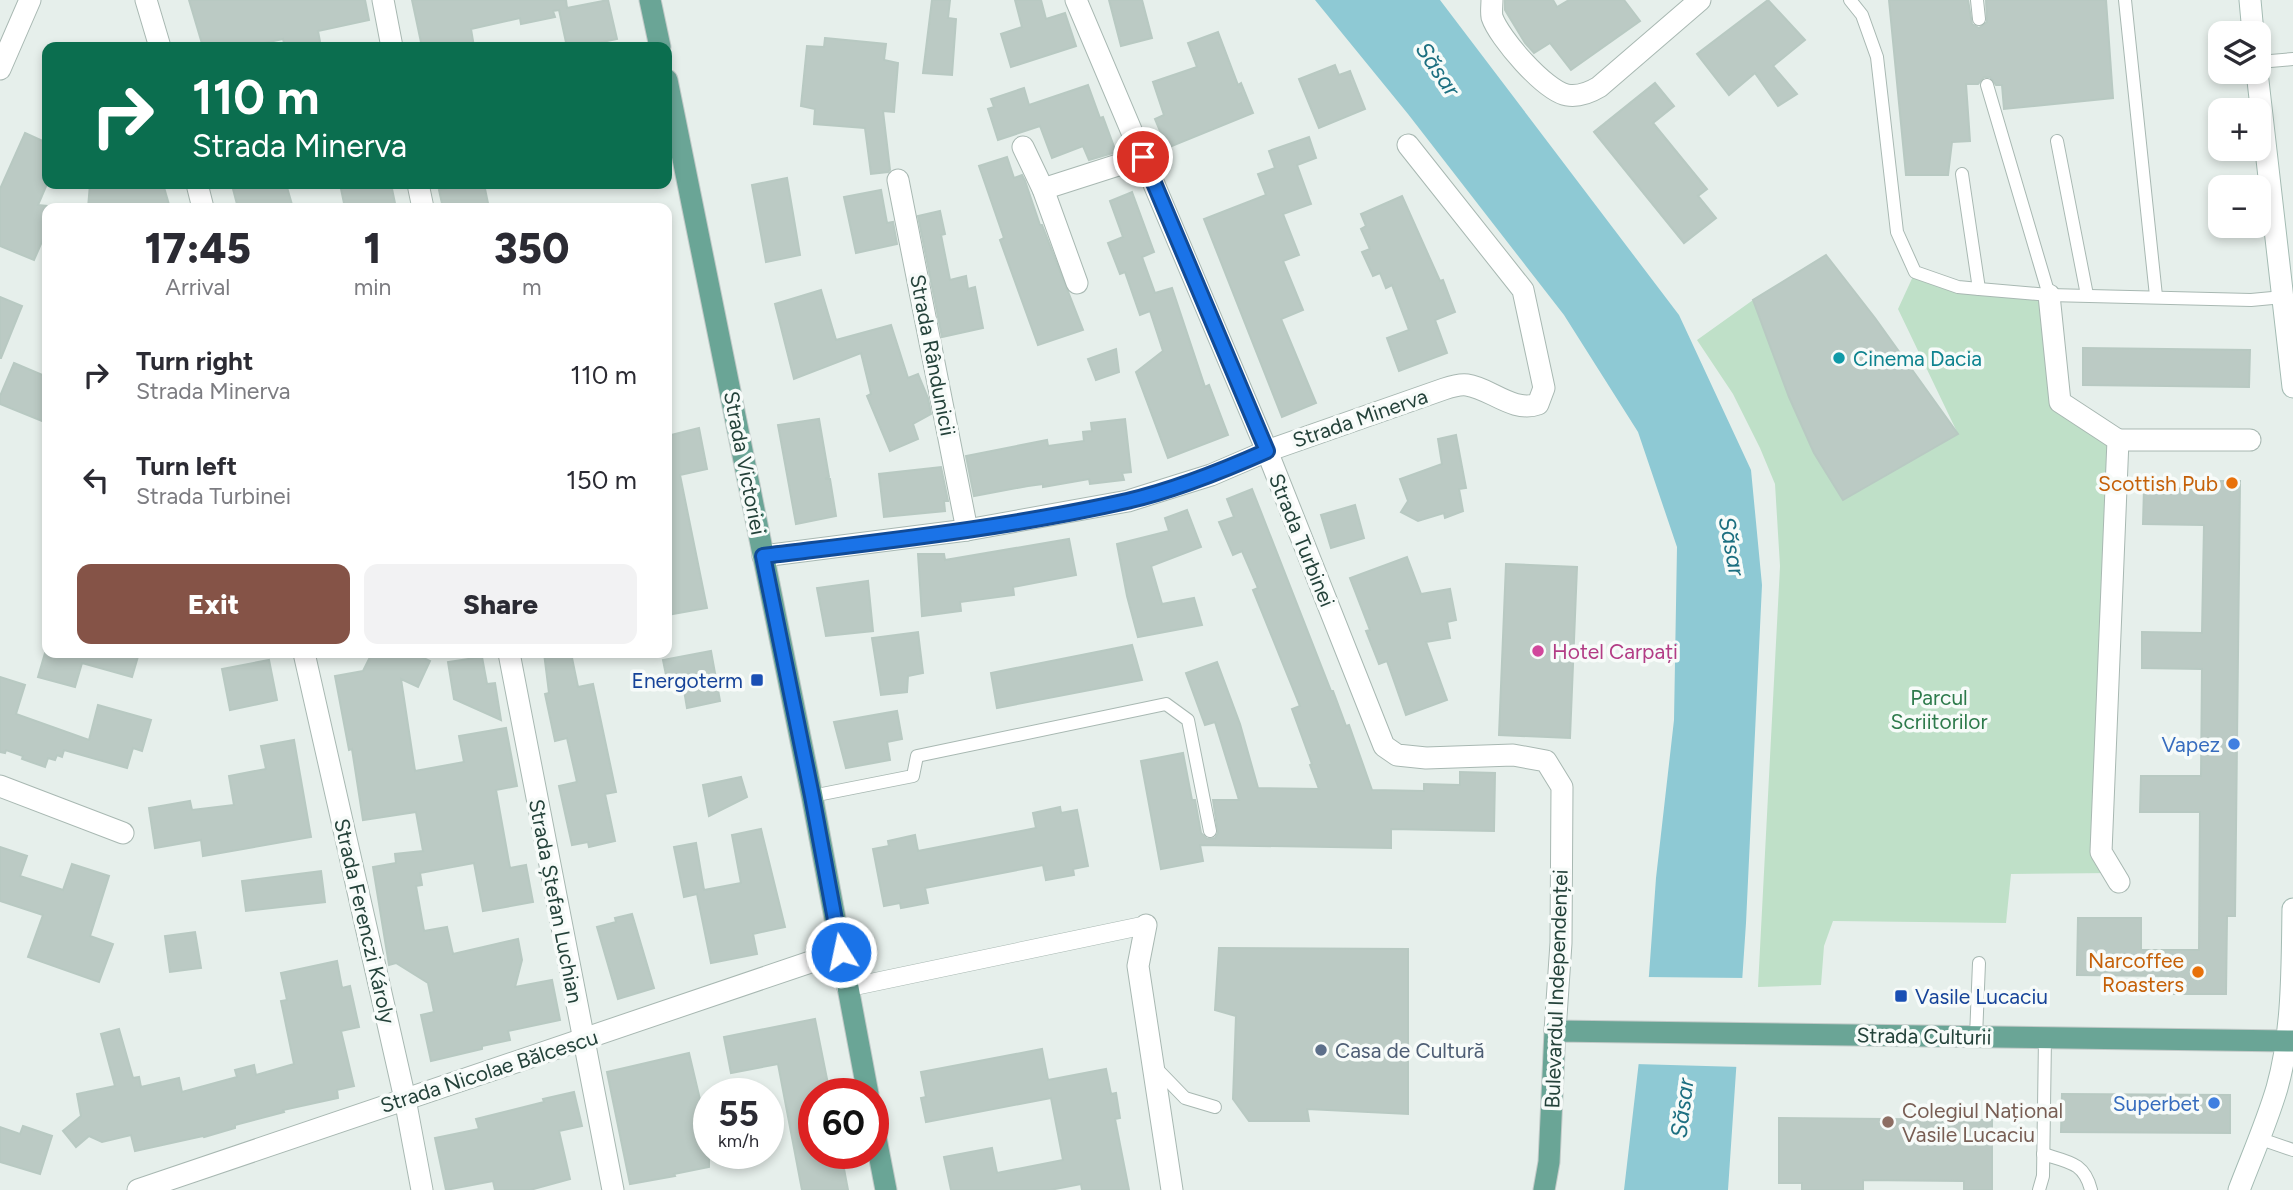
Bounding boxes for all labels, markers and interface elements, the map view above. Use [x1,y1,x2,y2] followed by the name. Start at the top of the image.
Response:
[2208,21,2271,238] map controls
[2208,21,2271,84] button: layers
[1410,36,1467,103] water label: Săsar
[192,67,320,126] text: 110 m
[77,70,168,161] icon: right
[2208,98,2271,161] button: +
[192,127,407,165] text: Strada Minerva
[1113,127,1173,187] pin
[1124,138,1162,176] icon: arrive
[2208,175,2271,238] button: −
[145,223,251,274] text: 17:45
[364,223,381,274] text: 1
[494,223,569,274] text: 350
[905,272,961,438] street label: Strada Rândunicii
[165,273,230,301] text: Arrival
[354,273,391,301] text: min
[522,273,541,301] text: m
[136,345,253,377] text: Turn right
[1853,346,1982,371] place label: Cinema Dacia
[1831,350,1847,366] marker: Cinema Dacia
[77,356,115,394] icon: right
[570,359,637,391] text: 110 m
[136,377,291,405] text: Strada Minerva
[1289,383,1431,453] street label: Strada Minerva
[719,389,771,537] street label: Strada Victoriei
[136,450,237,482] text: Turn left
[77,461,115,499] icon: left
[566,464,637,496] text: 150 m
[1264,470,1340,610] street label: Strada Turbinei
[2098,471,2218,496] place label: Scottish Pub
[2224,475,2240,491] marker: Scottish Pub
[136,482,291,510] text: Strada Turbinei
[1713,514,1752,579] water label: Săsar
[77,564,350,644] button: Exit
[364,564,637,644] button: Share
[1552,639,1678,664] place label: Hotel Carpați
[1530,643,1546,659] marker: Hotel Carpați
[631,668,743,693] place label: Energoterm
[749,672,765,688] marker: Energoterm
[1890,685,1988,734] park label: Parcul Scriitorilor
[2161,732,2220,757] place label: Vapez
[2226,736,2242,752] marker: Vapez
[524,797,588,1005] street label: Strada Ștefan Luchian
[329,816,401,1026] street label: Strada Ferenczi Károly
[1539,869,1573,1109] street label: Bulevardul Independenței
[804,915,878,989] position arrow
[2088,948,2184,997] place label: Narcoffee Roasters
[2190,964,2206,980] marker: Narcoffee Roasters
[1915,984,2048,1009] place label: Vasile Lucaciu
[1893,988,1909,1004] marker: Vasile Lucaciu
[1856,1022,1992,1050] street label: Strada Culturii
[377,1024,601,1118] street label: Strada Nicolae Bălcescu
[1335,1038,1484,1063] place label: Casa de Cultură
[1313,1042,1329,1058] marker: Casa de Cultură
[1664,1075,1700,1139] water label: Săsar
[798,1078,889,1169] speed limit sign: 60
[2113,1091,2200,1116] place label: Superbet
[718,1093,759,1135] text: 55
[2206,1095,2222,1111] marker: Superbet
[1902,1098,2063,1147] place label: Colegiul Național Vasile Lucaciu
[1880,1114,1896,1130] marker: Colegiul Național Vasile Lucaciu
[718,1130,759,1152] text: km/h

